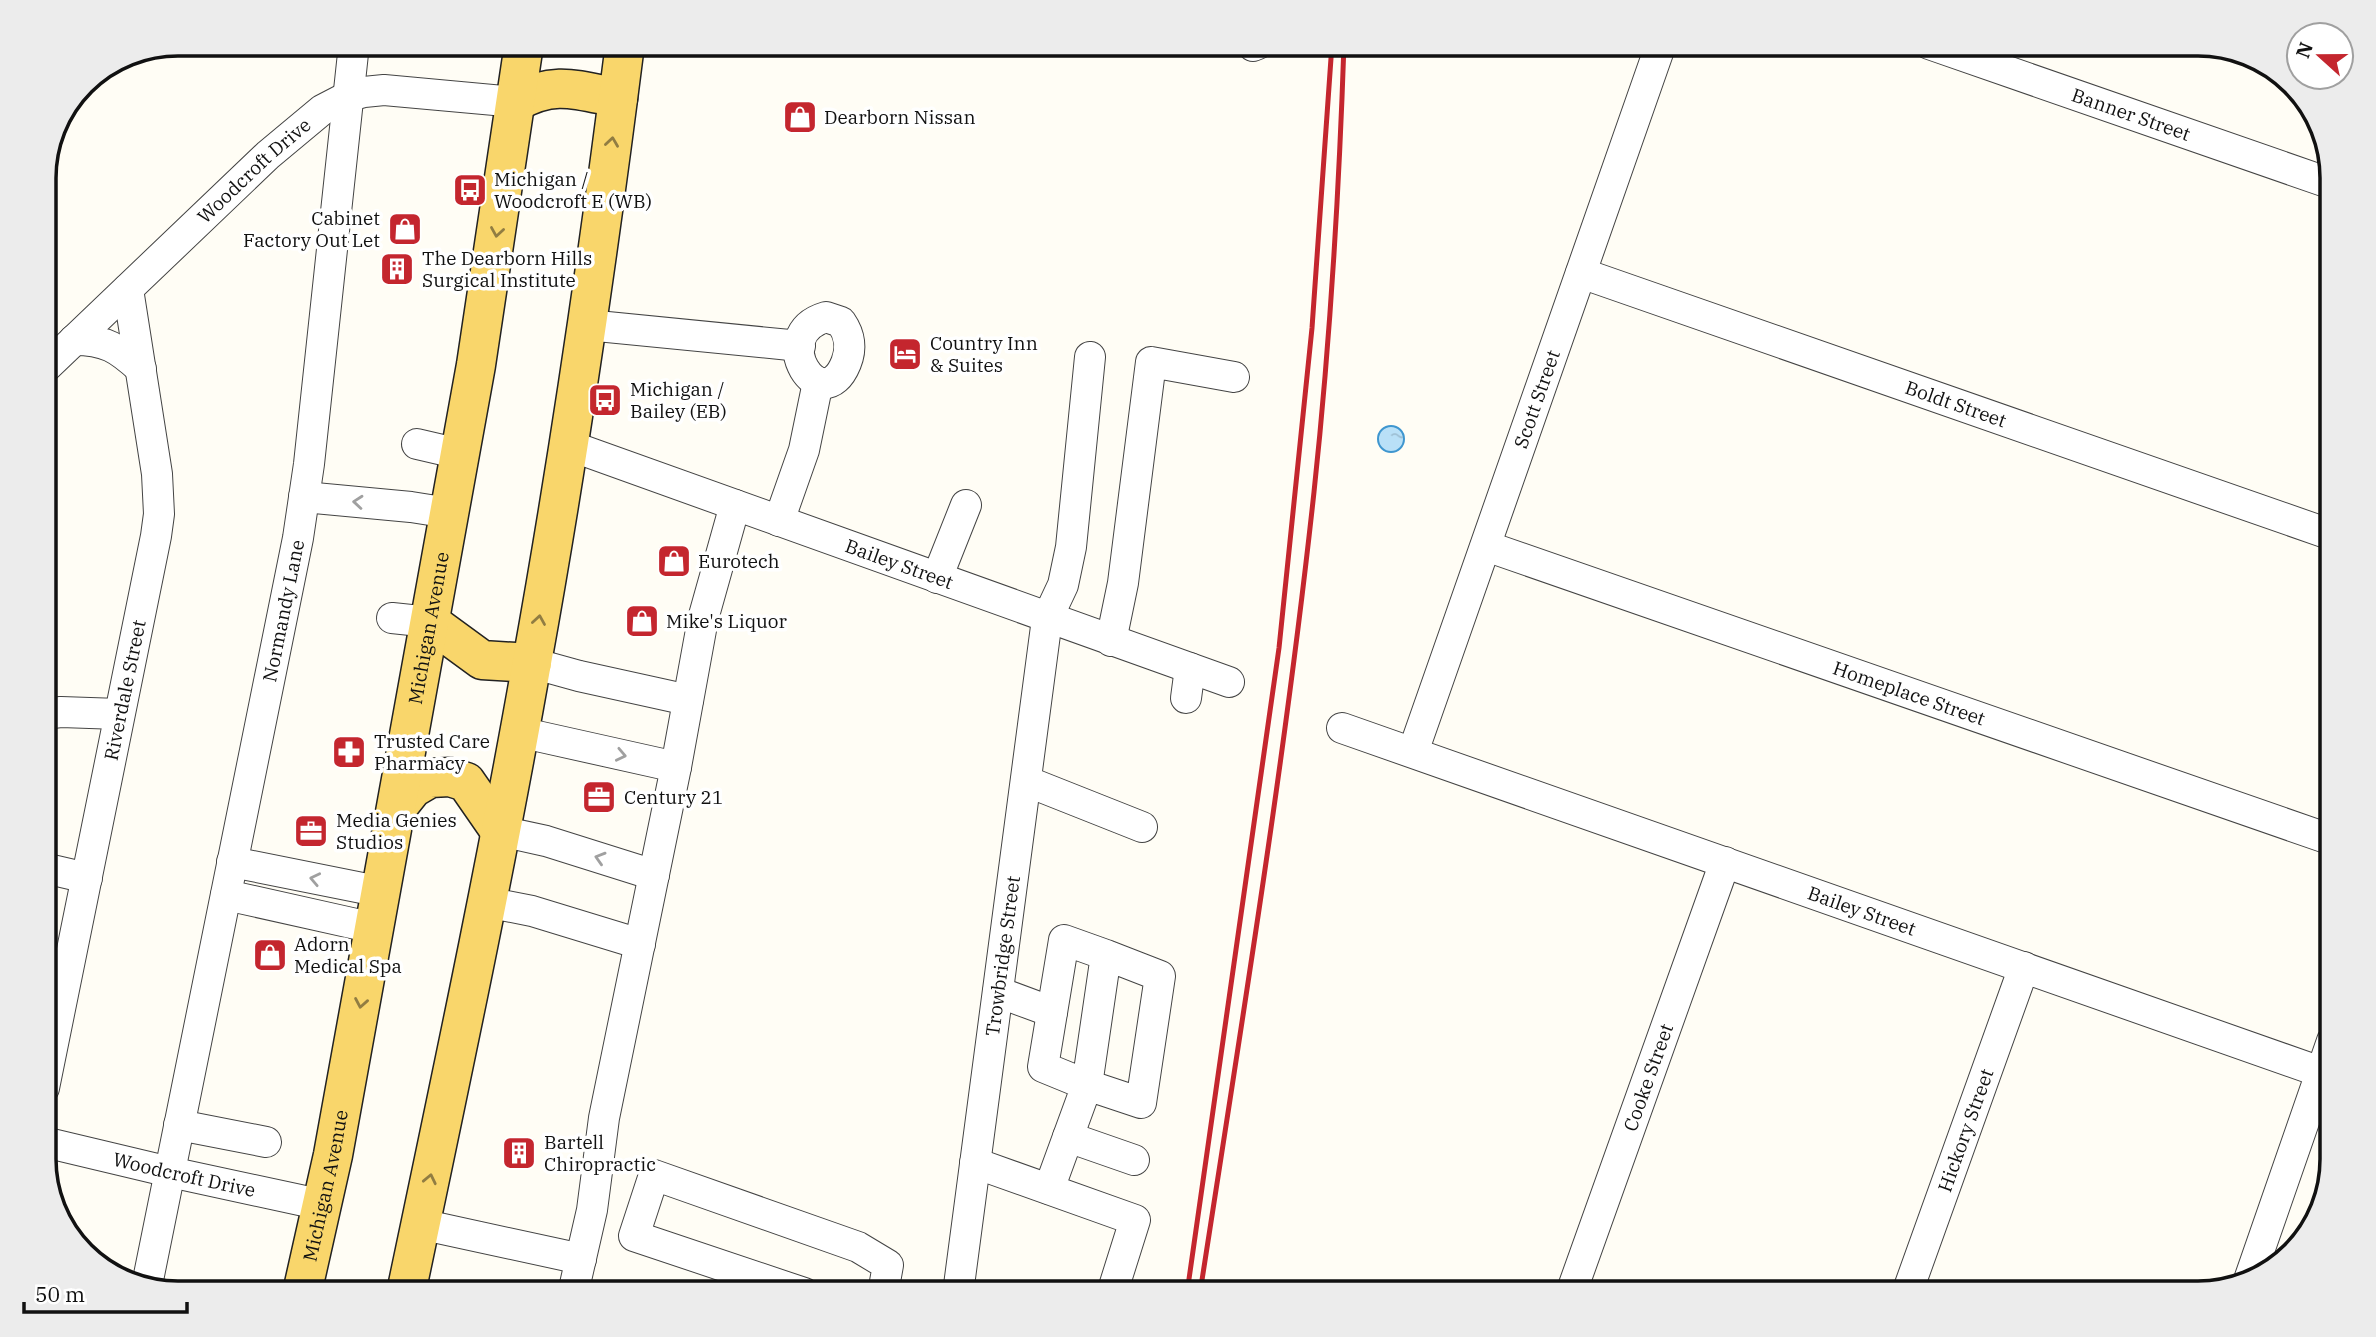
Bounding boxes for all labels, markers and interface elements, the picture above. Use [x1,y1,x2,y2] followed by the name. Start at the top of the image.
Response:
[2285,21,2355,91] north arrow
[2290,39,2318,61] text: N
[2069,83,2194,146] street label: Banner Street
[781,98,819,136] shop icon: Dearborn Nissan
[824,105,976,129] place label: Dearborn Nissan
[192,113,316,228] street label: Woodcroft Drive
[604,136,619,148] one-way arrow
[494,167,652,213] place label: Michigan / Woodcroft E (WB)
[451,171,489,209] bus stop icon: Michigan / Woodcroft E (WB)
[243,206,380,252] place label: Cabinet Factory Out Let
[386,210,424,248] shop icon: Cabinet Factory Out Let
[490,227,505,238] one-way arrow
[422,246,592,292] place label: The Dearborn Hills Surgical Institute
[378,250,416,288] building icon: The Dearborn Hills Surgical Institute
[930,331,1038,377] place label: Country Inn & Suites
[886,335,924,373] hotel icon: Country Inn & Suites
[1508,346,1565,451] street label: Scott Street
[1902,375,2010,433] street label: Boldt Street
[630,377,727,423] place label: Michigan / Bailey (EB)
[586,381,624,419] bus stop icon: Michigan / Bailey (EB)
[352,495,363,510] one-way arrow
[842,533,957,594] street label: Bailey Street
[257,537,309,684] street label: Normandy Lane
[655,542,693,580] shop icon: Eurotech
[698,549,780,573] place label: Eurotech
[403,550,454,706] street label: Michigan Avenue
[623,602,661,640] shop icon: Mike's Liquor
[666,609,788,633] place label: Mike's Liquor
[531,614,546,626] one-way arrow
[99,617,151,763] street label: Riverdale Street
[1830,656,1989,731] street label: Homeplace Street
[374,729,490,775] place label: Trusted Care Pharmacy
[330,733,368,771] pharmacy icon: Trusted Care Pharmacy
[615,746,627,761] one-way arrow
[580,778,618,816] office icon: Century 21
[624,785,723,809] place label: Century 21
[336,808,457,854] place label: Media Genies Studios
[292,812,330,850] office icon: Media Genies Studios
[595,852,607,867] one-way arrow
[309,872,321,887] one-way arrow
[980,874,1025,1038] street label: Trowbridge Street
[1805,881,1919,941] street label: Bailey Street
[294,932,402,978] place label: Adorn Medical Spa
[251,936,289,974] shop icon: Adorn Medical Spa
[354,997,369,1009] one-way arrow
[1618,1020,1678,1134] street label: Cooke Street
[1932,1065,1999,1195] street label: Hickory Street
[297,1108,353,1264] street label: Michigan Avenue
[544,1130,656,1176] place label: Bartell Chiropractic
[500,1134,538,1172] building icon: Bartell Chiropractic
[111,1147,258,1202] street label: Woodcroft Drive
[422,1173,437,1185] one-way arrow
[24,1270,187,1314] scale bar
[35,1280,85,1308] text: 50 m

